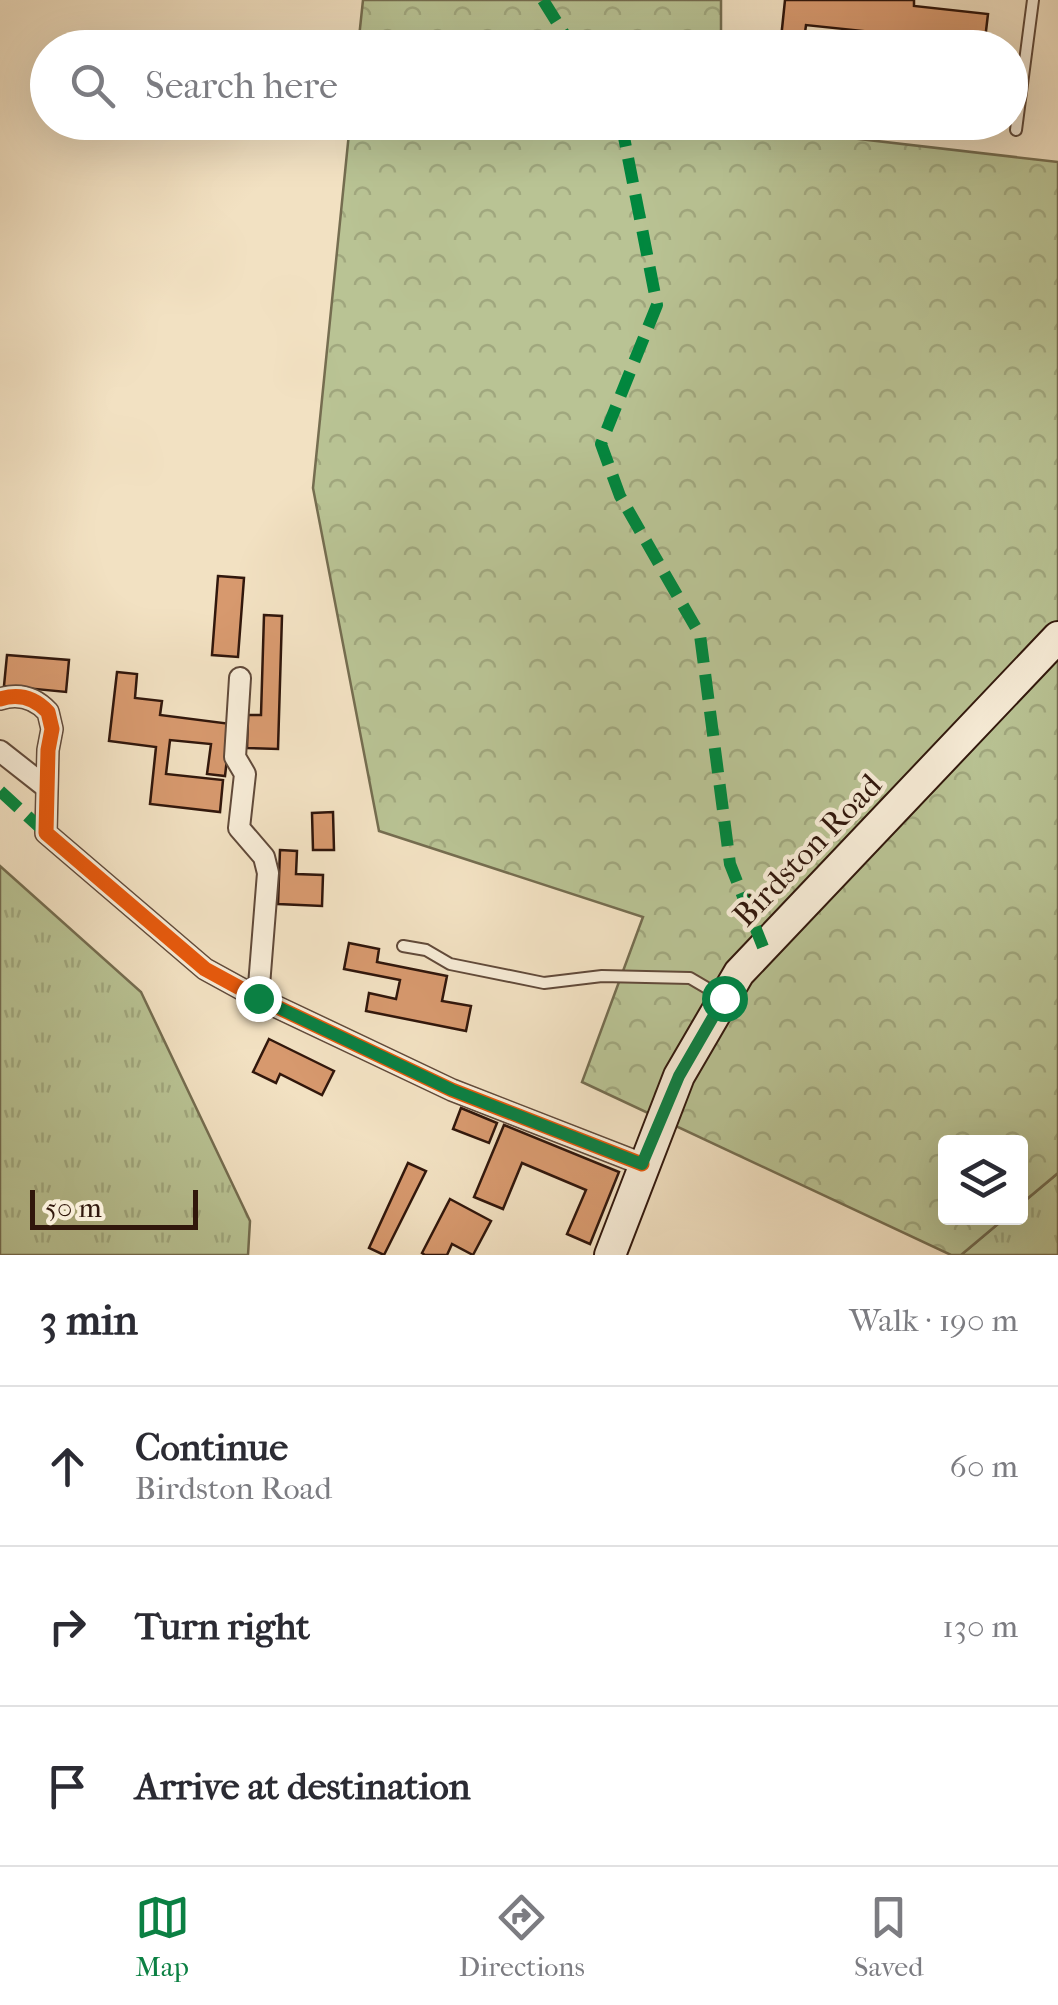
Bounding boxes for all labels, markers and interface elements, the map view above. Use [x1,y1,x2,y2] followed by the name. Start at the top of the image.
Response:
[30,30,1028,140] search box
[65,58,120,113] icon: search
[145,63,338,108] text: Search here
[726,766,889,934] street label: Birdston Road
[236,976,282,1022] route end
[702,976,748,1022] route start
[938,1135,1028,1225] map controls
[938,1135,1028,1225] button: layers
[30,1185,198,1230] scale bar
[45,1191,102,1224] text: 50 m
[40,1296,138,1345] text: 3 min
[849,1302,1018,1339] text: Walk · 190 m
[135,1425,288,1470] text: Continue
[40,1439,95,1494] icon: ahead
[950,1448,1018,1485] text: 60 m
[135,1470,332,1507] text: Birdston Road
[40,1599,95,1654] icon: right
[135,1604,310,1649] text: Turn right
[942,1608,1018,1645] text: 130 m
[40,1759,95,1814] icon: arrive
[135,1764,471,1809] text: Arrive at destination
[135,1890,190,1983] tab: Map
[459,1890,585,1983] tab: Directions
[854,1890,923,1983] tab: Saved

